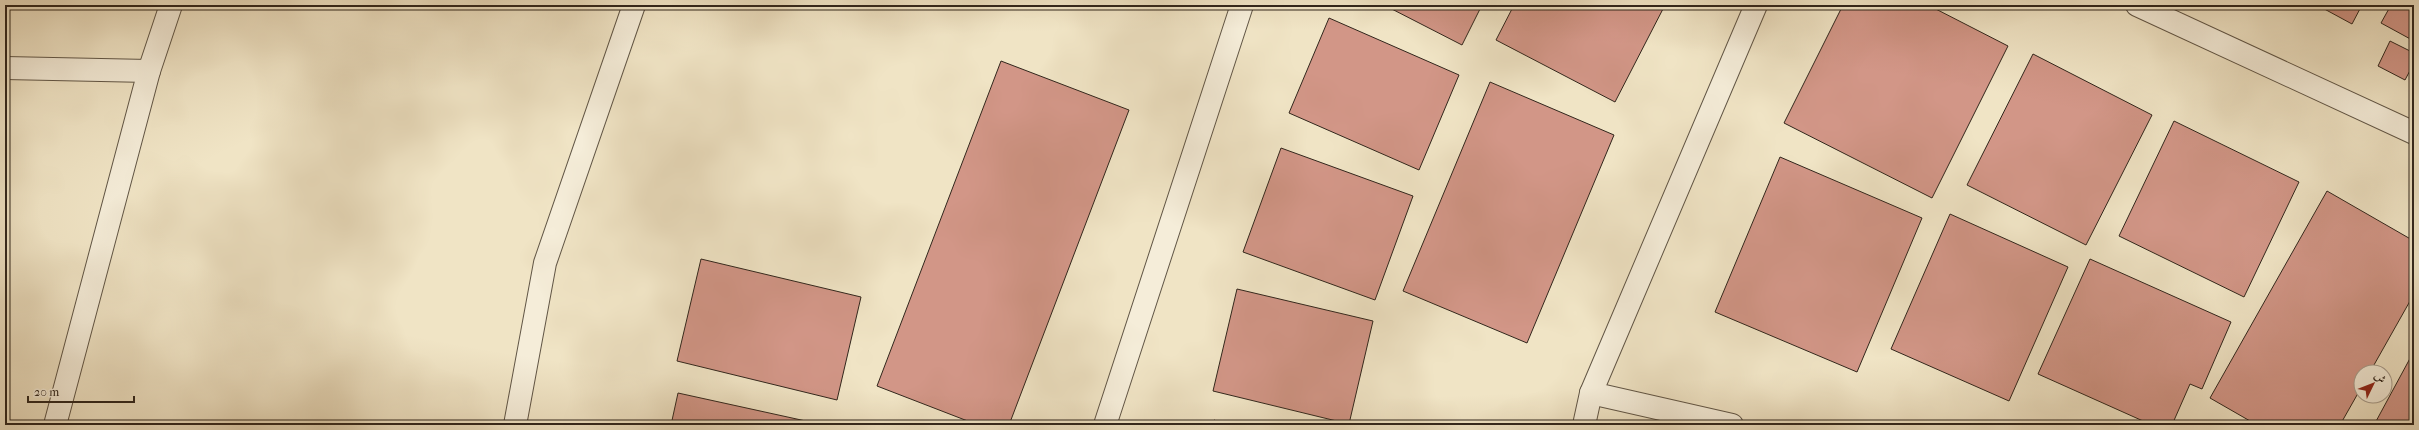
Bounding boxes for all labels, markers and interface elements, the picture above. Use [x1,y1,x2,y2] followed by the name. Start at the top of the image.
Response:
[2353,364,2393,404] north arrow
[2371,369,2388,386] text: ش
[28,378,134,404] scale bar
[34,385,59,399] text: 20 m

